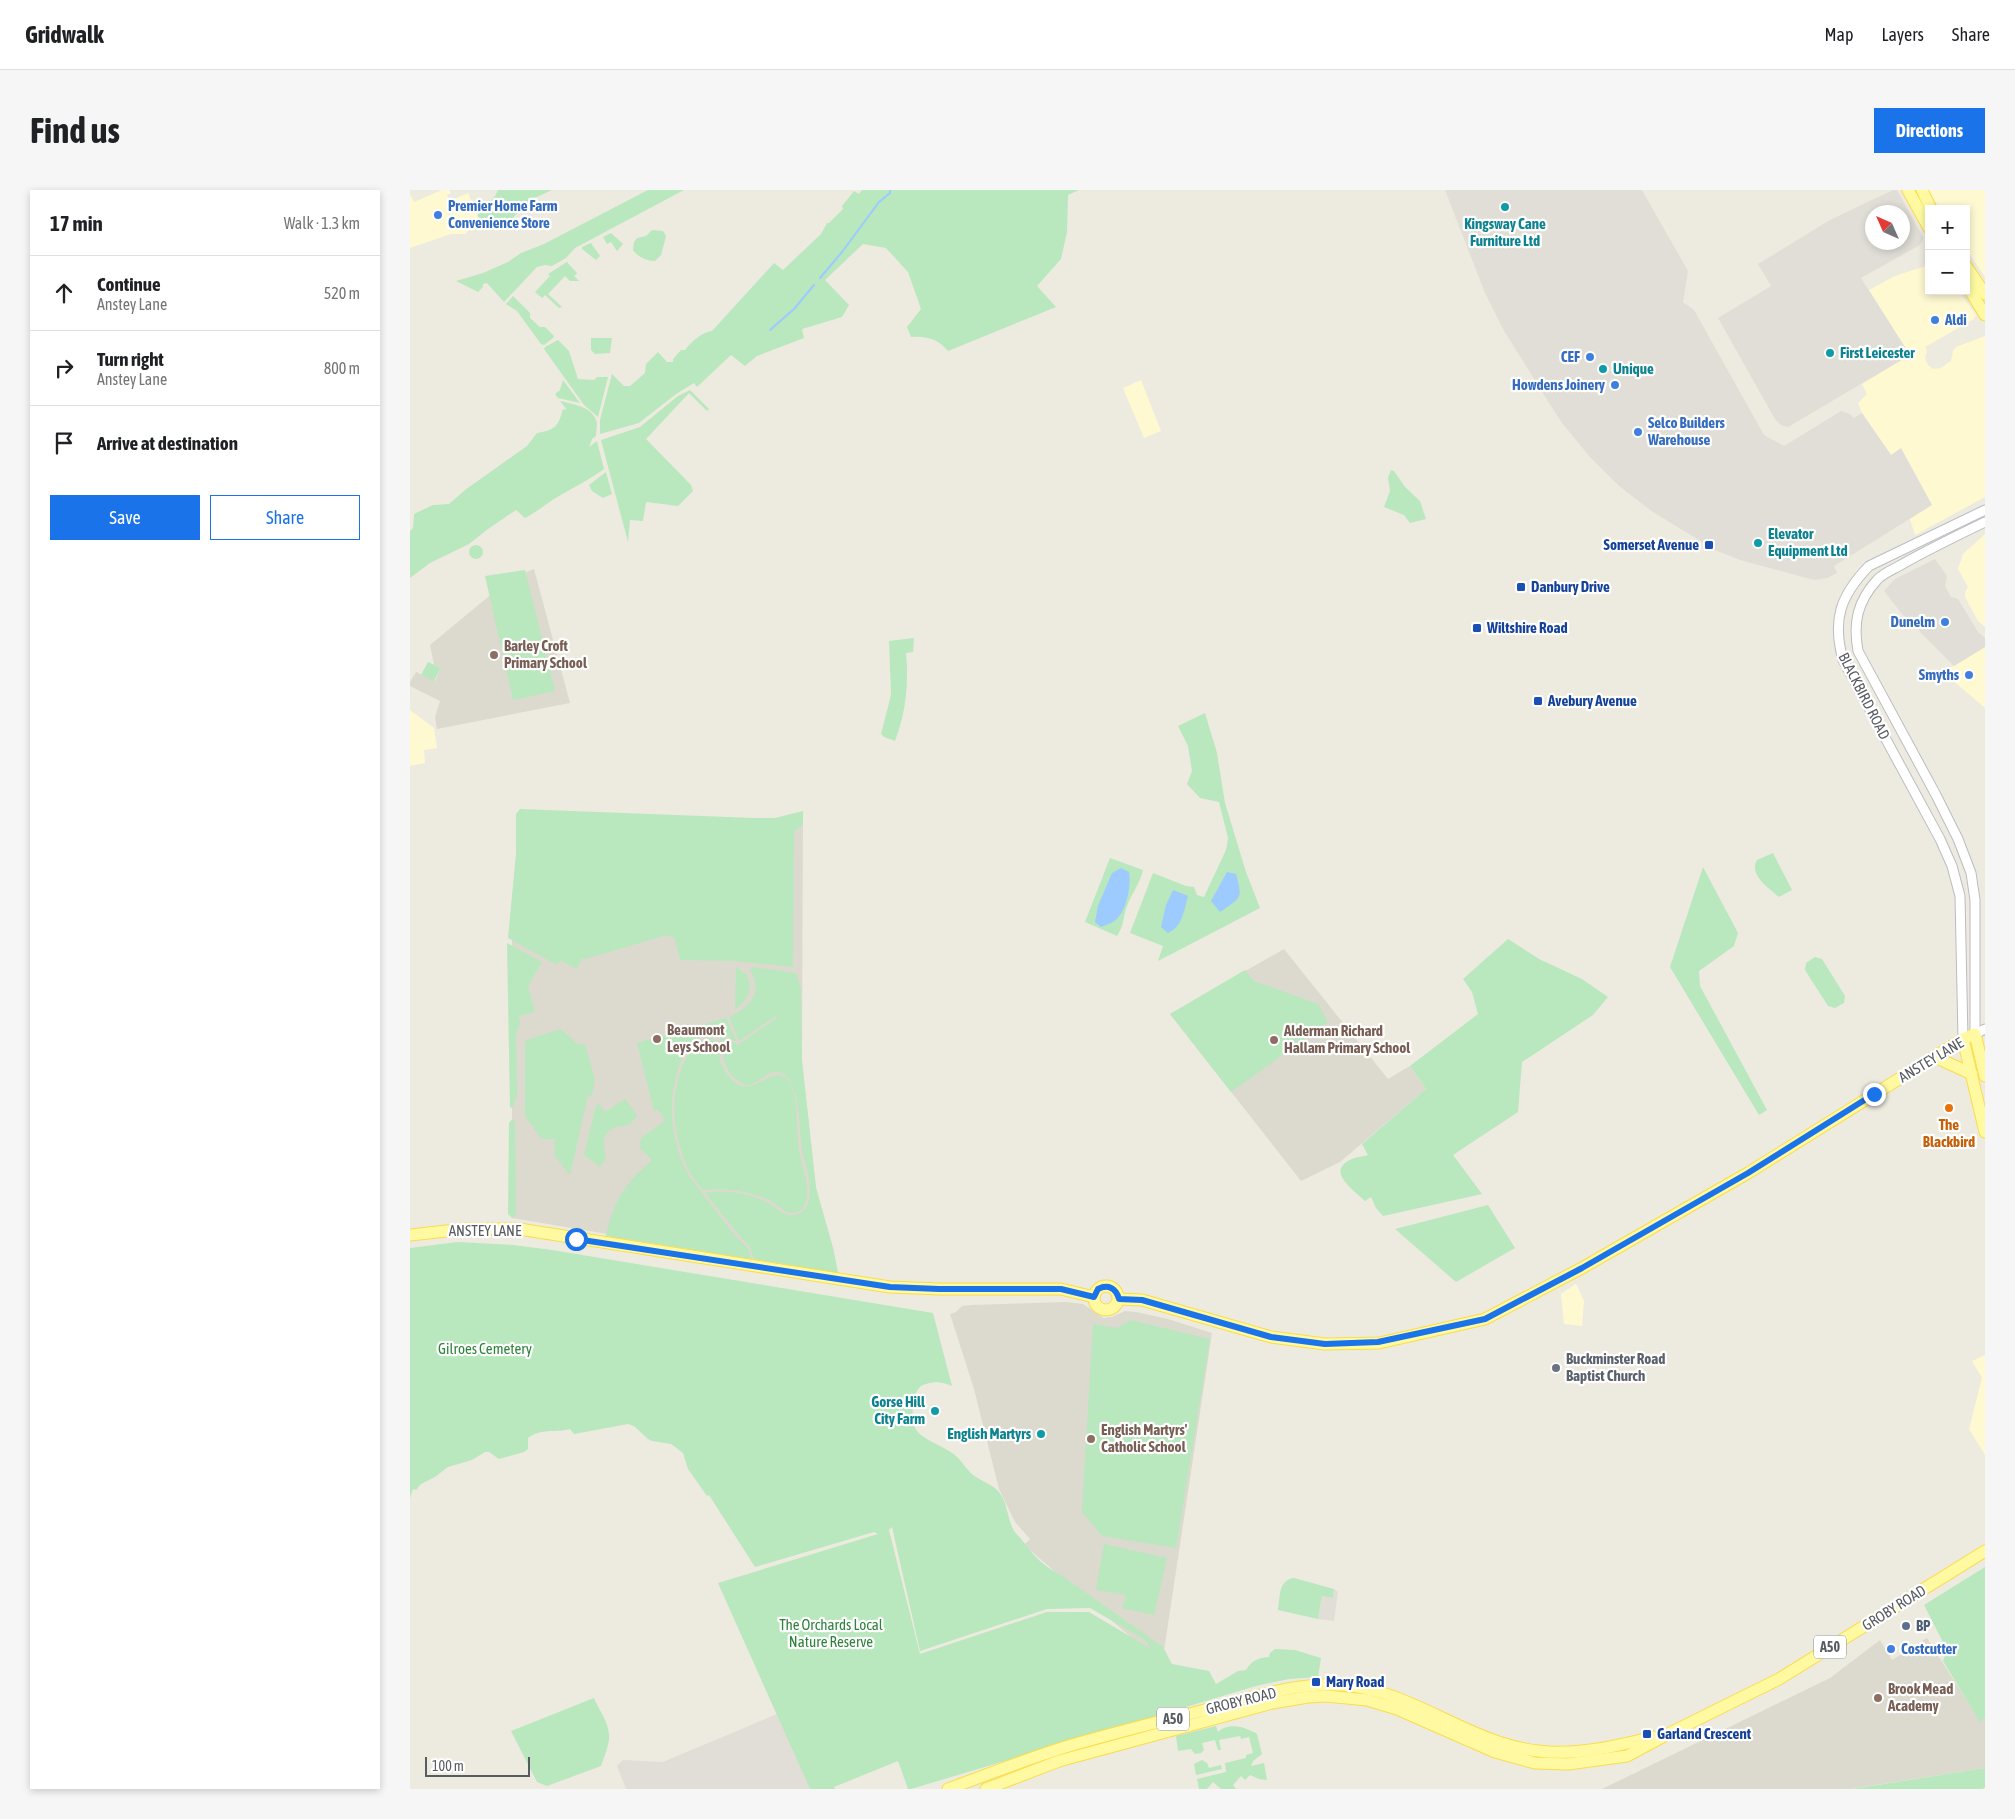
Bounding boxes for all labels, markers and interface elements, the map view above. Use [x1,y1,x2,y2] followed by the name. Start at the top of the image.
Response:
[25,21,104,48] text: Gridwalk
[1824,24,1853,45] text: Map
[1881,24,1924,45] text: Layers
[1952,24,1990,45] text: Share
[1874,108,1985,153] button: Directions
[30,110,120,150] text: Find us
[448,197,558,231] place label: Premier Home Farm Convenience Store
[1499,201,1511,213] marker: Kingsway Cane Furniture Ltd
[1865,205,1910,250] north arrow
[1925,205,1970,295] map controls
[1925,205,1970,250] button: +
[432,209,444,221] marker: Premier Home Farm Convenience Store
[50,211,103,235] text: 17 min
[284,214,360,232] text: Walk · 1.3 km
[1464,215,1546,249] place label: Kingsway Cane Furniture Ltd
[1925,250,1970,295] button: −
[97,273,161,295] text: Continue
[50,279,78,307] icon: ahead
[324,284,360,302] text: 520 m
[97,295,167,313] text: Anstey Lane
[1944,311,1967,328] place label: Aldi
[1929,314,1941,326] marker: Aldi
[1840,344,1915,361] place label: First Leicester
[1824,347,1836,359] marker: First Leicester
[97,348,164,370] text: Turn right
[1561,348,1580,365] place label: CEF
[1584,351,1596,363] marker: CEF
[50,354,78,382] icon: right
[324,359,360,377] text: 800 m
[1613,360,1654,377] place label: Unique
[1597,363,1609,375] marker: Unique
[97,370,167,388] text: Anstey Lane
[1512,376,1606,393] place label: Howdens Joinery
[1609,379,1621,391] marker: Howdens Joinery
[1647,414,1726,448] place label: Selco Builders Warehouse
[1632,426,1644,438] marker: Selco Builders Warehouse
[50,429,78,457] icon: arrive
[97,432,238,454] text: Arrive at destination
[50,495,200,540] button: Save
[210,495,360,540] button: Share
[1768,525,1848,559] place label: Elevator Equipment Ltd
[1604,536,1699,553] place label: Somerset Avenue
[1752,537,1764,549] marker: Elevator Equipment Ltd
[1703,539,1715,551] marker: Somerset Avenue
[1531,578,1610,595] place label: Danbury Drive
[1515,581,1527,593] marker: Danbury Drive
[1890,613,1935,630] place label: Dunelm
[1939,616,1951,628] marker: Dunelm
[1486,619,1568,636] place label: Wiltshire Road
[1471,622,1483,634] marker: Wiltshire Road
[504,637,588,671] place label: Barley Croft Primary School
[488,649,500,661] marker: Barley Croft Primary School
[1835,650,1894,742] street label: BLACKBIRD ROAD
[1919,666,1960,683] place label: Smyths
[1963,669,1975,681] marker: Smyths
[1547,692,1637,709] place label: Avebury Avenue
[1532,695,1544,707] marker: Avebury Avenue
[667,1021,731,1055] place label: Beaumont Leys School
[1283,1022,1411,1056] place label: Alderman Richard Hallam Primary School
[651,1033,663,1045] marker: Beaumont Leys School
[1895,1033,1967,1086] street label: ANSTEY LANE
[1268,1034,1280,1046] marker: Alderman Richard Hallam Primary School
[1863,1083,1886,1106] route end
[1943,1102,1955,1114] marker: The Blackbird
[1923,1116,1975,1150] place label: The Blackbird
[449,1222,522,1239] street label: ANSTEY LANE
[565,1228,588,1251] route start
[438,1340,532,1357] park label: Gilroes Cemetery
[1566,1350,1665,1384] place label: Buckminster Road Baptist Church
[1550,1362,1562,1374] marker: Buckminster Road Baptist Church
[871,1393,926,1427] place label: Gorse Hill City Farm
[929,1405,941,1417] marker: Gorse Hill City Farm
[1101,1421,1188,1455] place label: English Martyrs' Catholic School
[947,1425,1032,1442] place label: English Martyrs
[1035,1428,1047,1440] marker: English Martyrs
[1085,1433,1097,1445] marker: English Martyrs' Catholic School
[1859,1581,1929,1634] street label: GROBY ROAD
[779,1616,883,1650] park label: The Orchards Local Nature Reserve
[1916,1617,1931,1634] place label: BP
[1900,1620,1912,1632] marker: BP
[1814,1635,1846,1658] road number: A50
[1901,1640,1957,1657] place label: Costcutter
[1885,1643,1897,1655] marker: Costcutter
[1326,1673,1384,1690] place label: Mary Road
[1310,1676,1322,1688] marker: Mary Road
[1887,1680,1953,1714] place label: Brook Mead Academy
[1204,1684,1278,1717] street label: GROBY ROAD
[1872,1692,1884,1704] marker: Brook Mead Academy
[1157,1708,1189,1730] road number: A50
[1657,1725,1752,1742] place label: Garland Crescent
[1641,1728,1653,1740] marker: Garland Crescent
[425,1754,530,1777] scale bar
[432,1758,464,1774] text: 100 m

